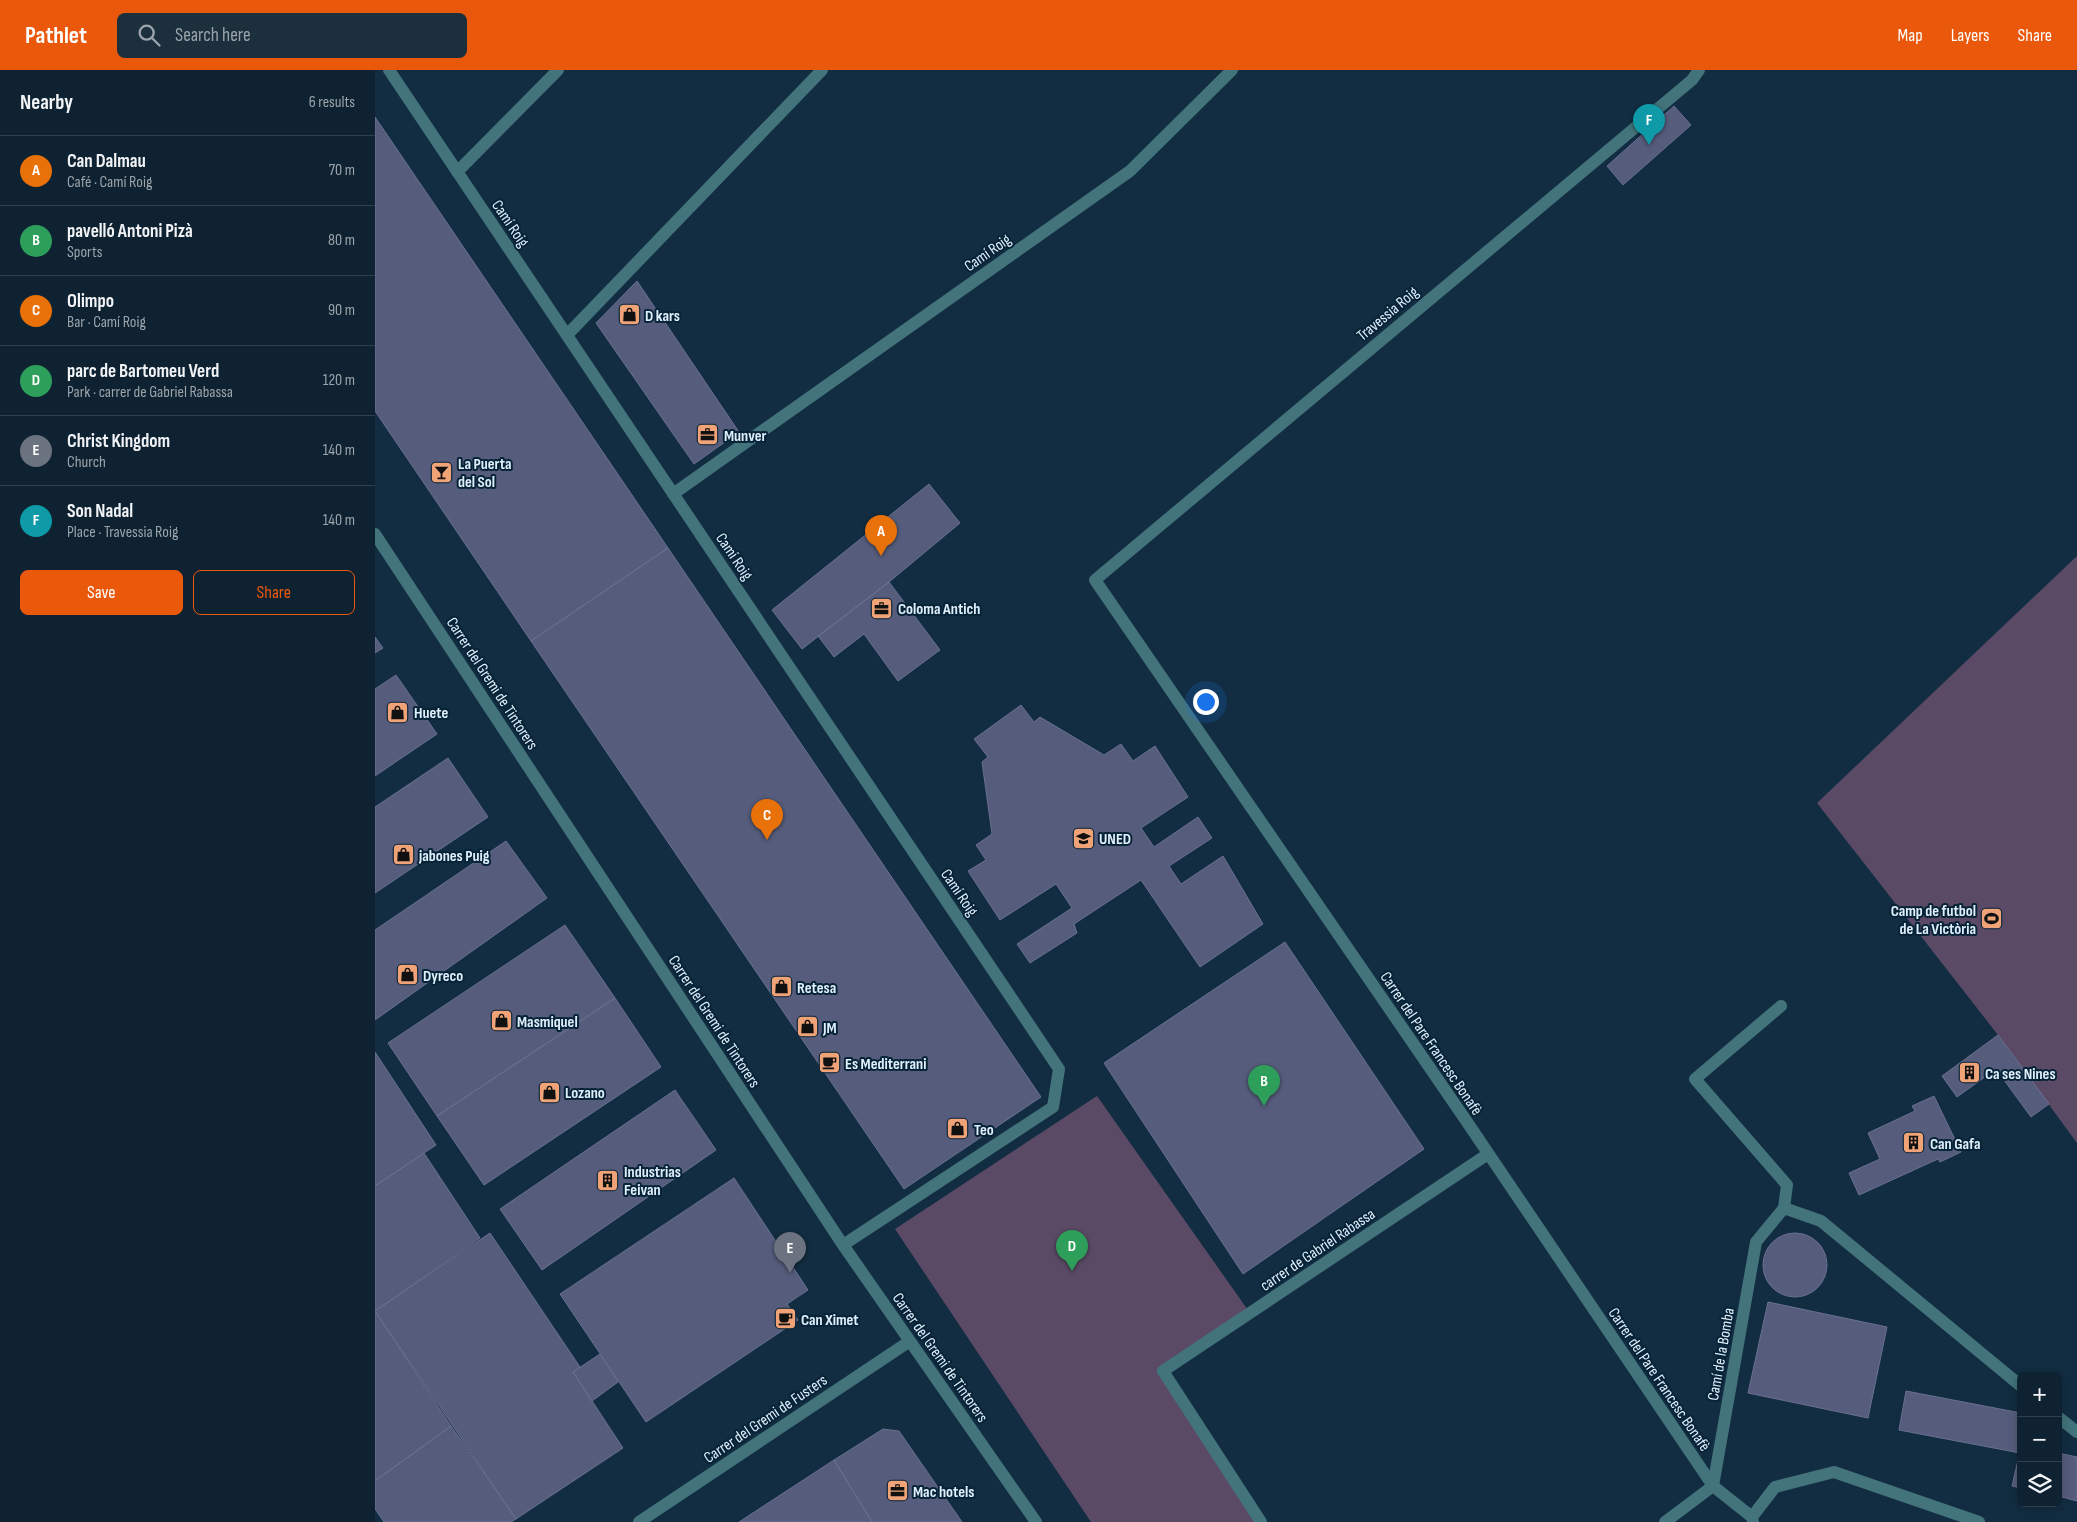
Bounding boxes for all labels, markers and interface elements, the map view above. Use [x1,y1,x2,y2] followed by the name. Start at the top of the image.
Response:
[117,13,467,58] search box
[25,21,87,50] text: Pathlet
[135,21,163,49] icon: search
[175,24,251,47] text: Search here
[1898,25,1923,46] text: Map
[1951,25,1990,46] text: Layers
[2018,25,2052,46] text: Share
[20,90,73,115] text: Nearby
[309,93,355,112] text: 6 results
[1633,104,1665,145] pin: F
[67,150,146,173] text: Can Dalmau
[32,161,40,180] text: A
[329,161,355,180] text: 70 m
[67,173,152,192] text: Café · Camí Roig
[487,197,532,251] street label: Camí Roig
[67,220,193,243] text: pavelló Antoni Pizà
[961,230,1015,276] street label: Camí Roig
[32,231,40,250] text: B
[328,231,355,250] text: 80 m
[67,243,102,262] text: Sports
[1353,283,1423,345] street label: Travessia Roig
[67,290,114,313] text: Olimpo
[32,301,40,320] text: C
[328,301,355,320] text: 90 m
[617,303,641,327] shop icon: D kars
[645,307,680,326] place label: D kars
[67,313,146,332] text: Bar · Camí Roig
[67,360,219,383] text: parc de Bartomeu Verd
[32,371,40,390] text: D
[323,371,355,390] text: 120 m
[67,383,233,402] text: Park · carrer de Gabriel Rabassa
[696,423,720,447] office icon: Munver
[724,427,767,446] place label: Munver
[67,430,170,453] text: Christ Kingdom
[33,441,39,460] text: E
[323,441,355,460] text: 140 m
[67,453,106,472] text: Church
[458,455,512,492] place label: La Puerta del Sol
[430,460,454,484] bar icon: La Puerta del Sol
[67,500,133,523] text: Son Nadal
[33,511,39,530] text: F
[323,511,355,530] text: 140 m
[865,515,897,556] pin: A
[67,523,178,542] text: Place · Travessia Roig
[711,530,756,584] street label: Camí Roig
[20,570,183,615] button: Save
[193,570,355,615] button: Share
[870,596,894,620] office icon: Coloma Antich
[898,600,980,619] place label: Coloma Antich
[442,614,542,754] street label: Carrer del Gremi de Tintorers
[1193,689,1219,715] your location
[386,700,410,724] shop icon: Huete
[414,704,449,723] place label: Huete
[751,799,783,840] pin: C
[1071,826,1095,850] school or university icon: UNED
[1099,830,1131,849] place label: UNED
[391,843,415,867] shop icon: jabones Puig
[418,847,490,866] place label: jabones Puig
[936,866,981,920] street label: Camí Roig
[1891,902,1976,939] place label: Camp de futbol de La Victòria
[1980,907,2004,931] sports icon: Camp de futbol de La Victòria
[664,952,764,1092] street label: Carrer del Gremi de Tintorers
[395,963,419,987] shop icon: Dyreco
[423,967,463,986] place label: Dyreco
[1376,968,1486,1119] street label: Carrer del Pare Francesc Bonafè
[769,975,793,999] shop icon: Retesa
[797,979,836,998] place label: Retesa
[489,1009,513,1033] shop icon: Masmiquel
[517,1013,578,1032] place label: Masmiquel
[795,1015,819,1039] shop icon: JM
[822,1019,837,1038] place label: JM
[817,1051,841,1075] cafe icon: Es Mediterrani
[845,1055,926,1074] place label: Es Mediterrani
[1957,1061,1981,1085] building icon: Ca ses Nines
[1248,1065,1280,1106] pin: B
[1985,1065,2056,1084] place label: Ca ses Nines
[537,1080,561,1104] shop icon: Lozano
[565,1084,605,1103] place label: Lozano
[946,1117,970,1141] shop icon: Teo
[974,1121,994,1140] place label: Teo
[1902,1131,1926,1155] building icon: Can Gafa
[1930,1135,1980,1154] place label: Can Gafa
[624,1163,681,1200] place label: Industrias Feivan
[596,1168,620,1192] building icon: Industrias Feivan
[1257,1205,1379,1296] street label: carrer de Gabriel Rabassa
[1056,1230,1088,1271] pin: D
[774,1232,806,1273] pin: E
[888,1289,992,1426] street label: Carrer del Gremi de Tintorers
[1604,1304,1714,1455] street label: Carrer del Pare Francesc Bonafè
[773,1307,797,1331] cafe icon: Can Ximet
[1704,1307,1739,1402] street label: Camí de la Bomba
[801,1311,859,1330] place label: Can Ximet
[701,1371,831,1468] street label: Carrer del Gremi de Fusters
[2017,1372,2062,1507] map controls
[2017,1372,2062,1417] button: +
[2017,1417,2062,1462] button: −
[2017,1462,2062,1507] button: layers
[885,1479,909,1503] office icon: Mac hotels
[913,1483,974,1502] place label: Mac hotels

